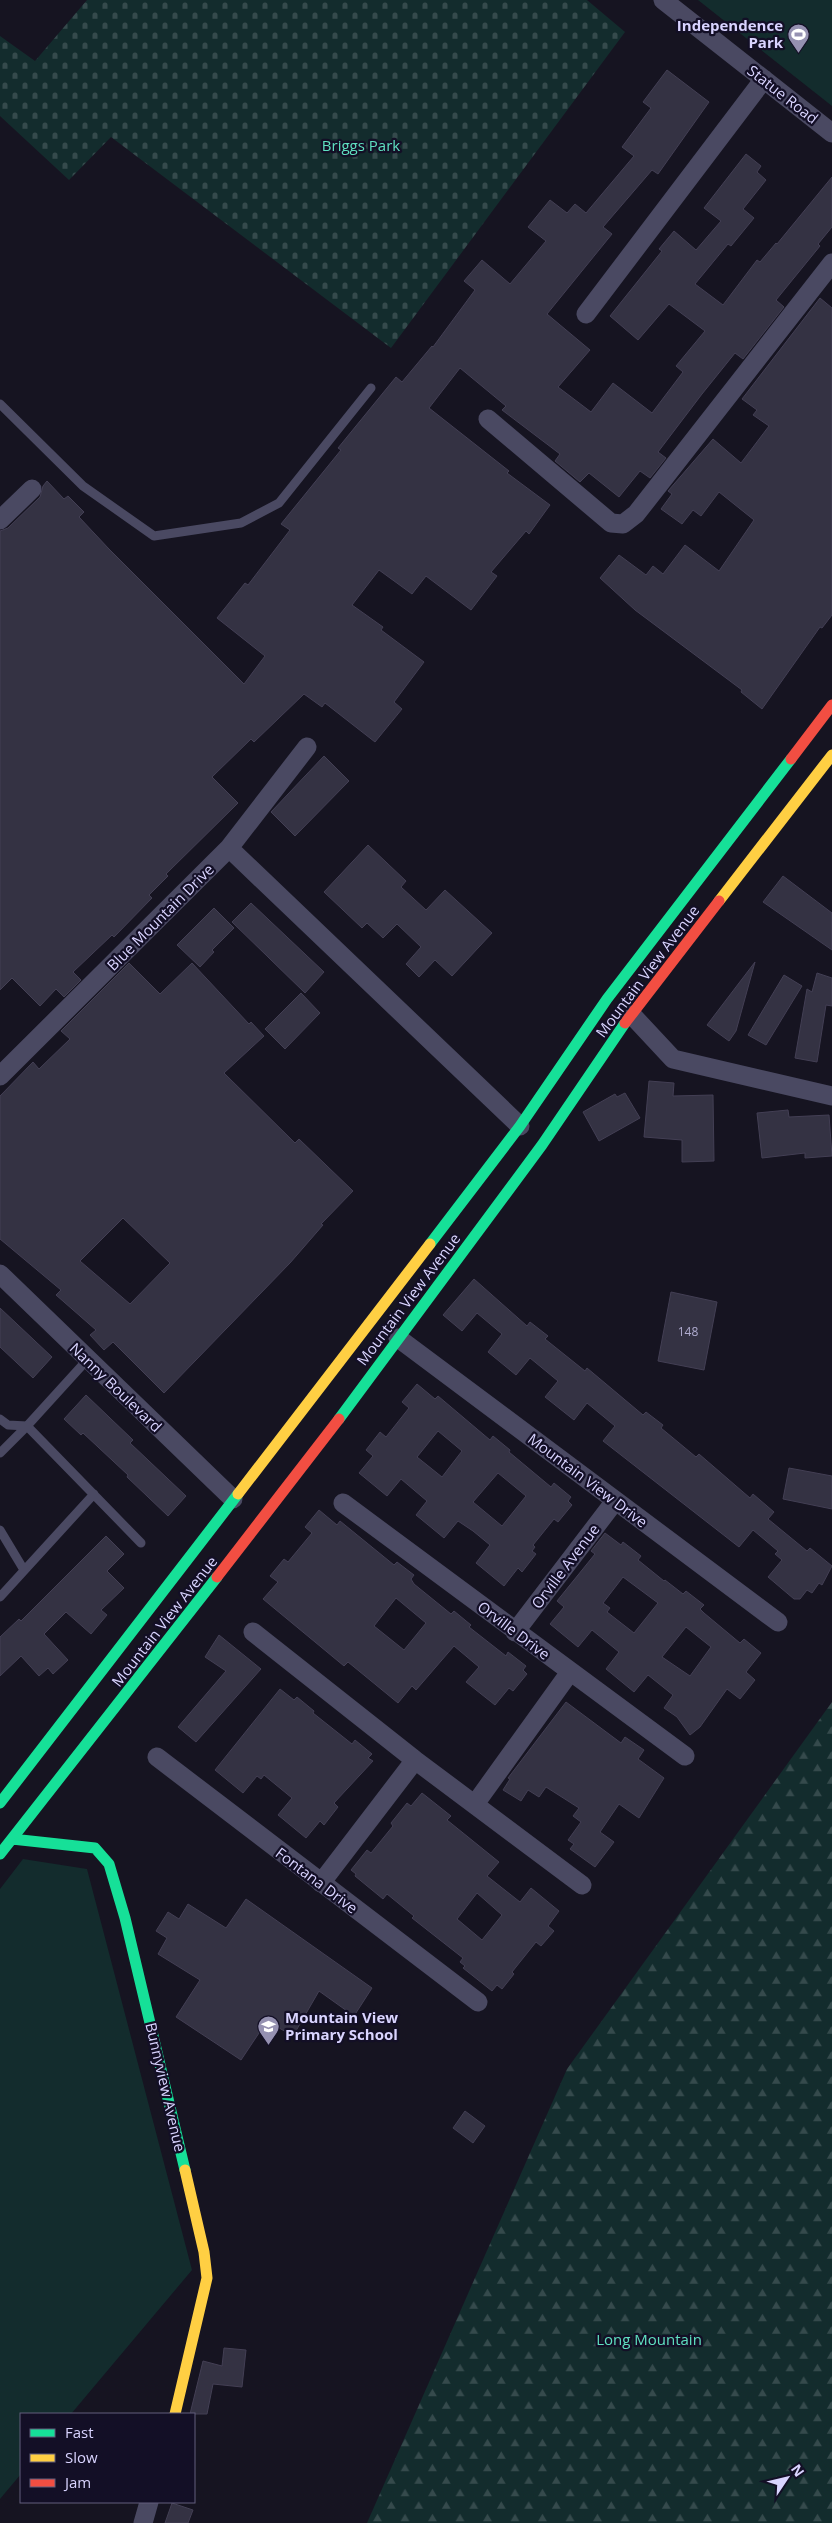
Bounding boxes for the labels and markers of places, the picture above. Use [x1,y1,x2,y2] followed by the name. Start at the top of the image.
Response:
[677,15,784,52] place label: Independence Park
[787,22,811,53] sports icon: Independence Park
[285,2007,398,2044] place label: Mountain View Primary School
[257,2014,281,2045] school or university icon: Mountain View Primary School

